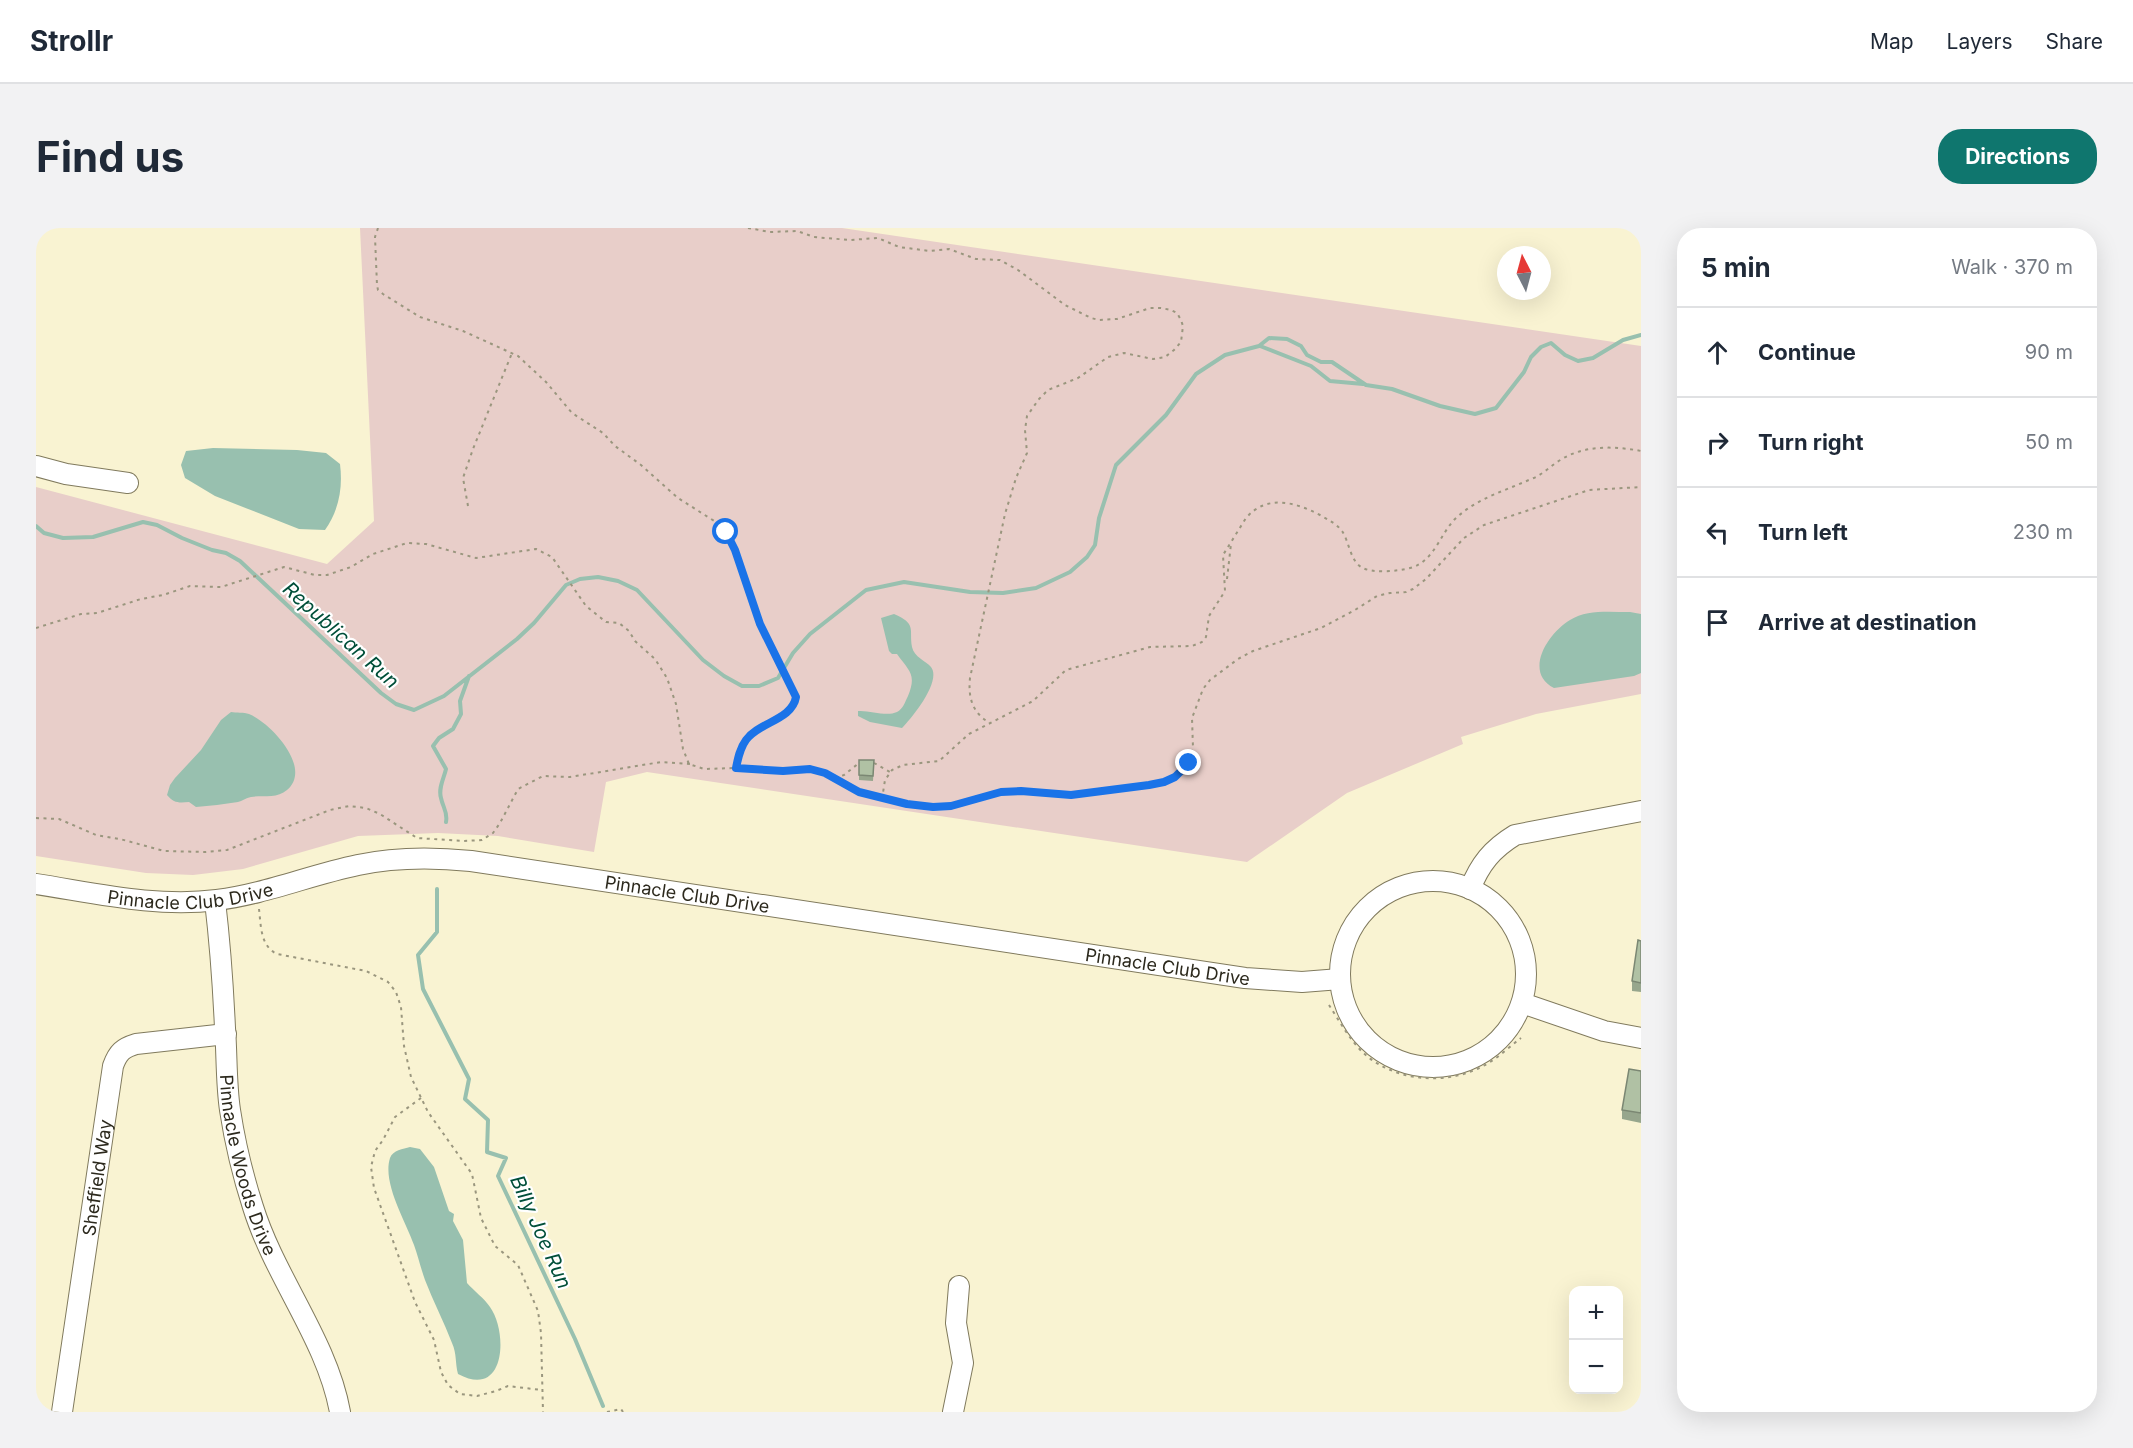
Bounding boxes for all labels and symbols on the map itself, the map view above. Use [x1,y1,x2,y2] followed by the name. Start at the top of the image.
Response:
[1497,246,1551,300] north arrow
[712,518,738,544] route start
[278,577,404,693] water label: Republican Run
[1175,749,1201,775] route end
[603,871,771,917] street label: Pinnacle Club Drive
[106,878,275,913] street label: Pinnacle Club Drive
[1084,944,1252,989] street label: Pinnacle Club Drive
[216,1074,281,1258] street label: Pinnacle Woods Drive
[78,1118,116,1237] street label: Sheffield Way
[505,1172,577,1292] water label: Billy Joe Run

